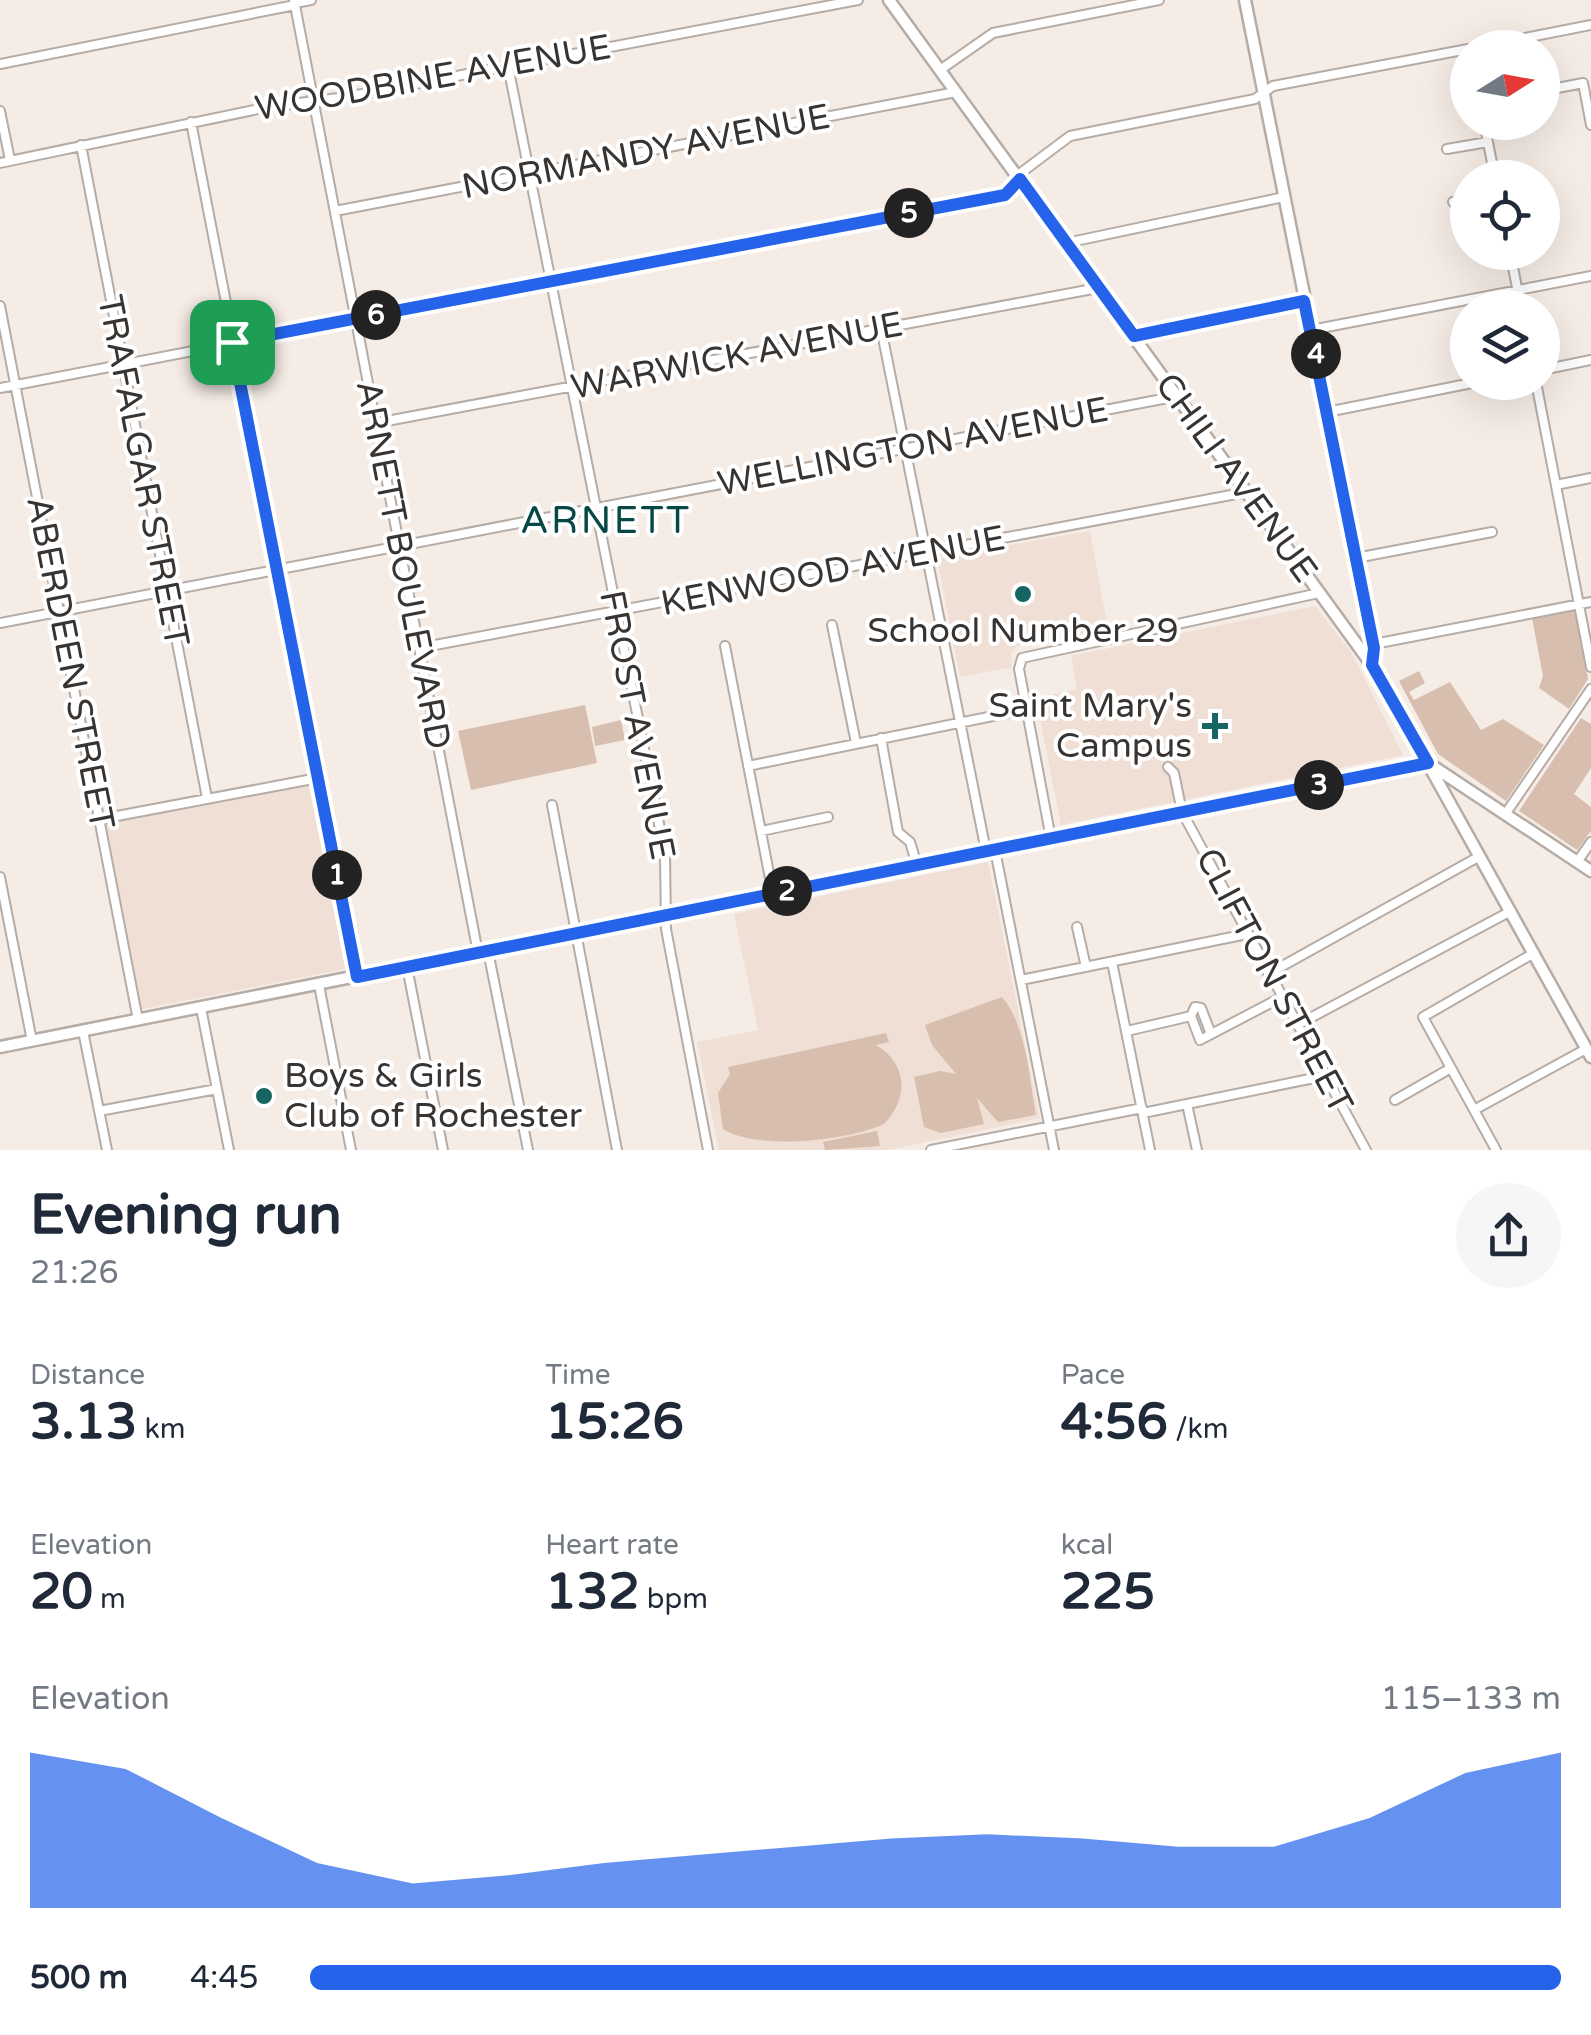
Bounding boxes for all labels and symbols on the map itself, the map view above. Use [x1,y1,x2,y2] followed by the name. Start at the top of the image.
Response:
[252,26,614,130] street label: WOODBINE AVENUE
[1450,30,1560,140] north arrow
[458,96,834,208] street label: NORMANDY AVENUE
[884,188,934,238] pin: 5
[351,290,401,340] pin: 6
[88,292,198,650] street label: TRAFALGAR STREET
[190,300,275,385] pin
[568,303,906,409] street label: WARWICK AVENUE
[1291,329,1341,379] pin: 4
[1146,365,1326,591] street label: CHILI AVENUE
[347,377,459,753] street label: ARNETT BOULEVARD
[714,389,1112,505] street label: WELLINGTON AVENUE
[17,493,123,833] street label: ABERDEEN STREET
[520,498,692,544] district label: ARNETT
[657,517,1009,625] street label: KENWOOD AVENUE
[1012,583,1034,605] marker: School Number 29
[590,587,684,863] street label: FROST AVENUE
[867,610,1179,652] place label: School Number 29
[988,685,1192,767] place label: Saint Mary's Campus
[1202,713,1228,739] marker: Saint Mary's Campus
[1294,760,1344,810] pin: 3
[1186,841,1362,1121] street label: CLIFTON STREET
[312,850,362,900] pin: 1
[762,866,812,916] pin: 2
[284,1055,583,1137] place label: Boys & Girls Club of Rochester
[253,1085,275,1107] marker: Boys & Girls Club of Rochester

